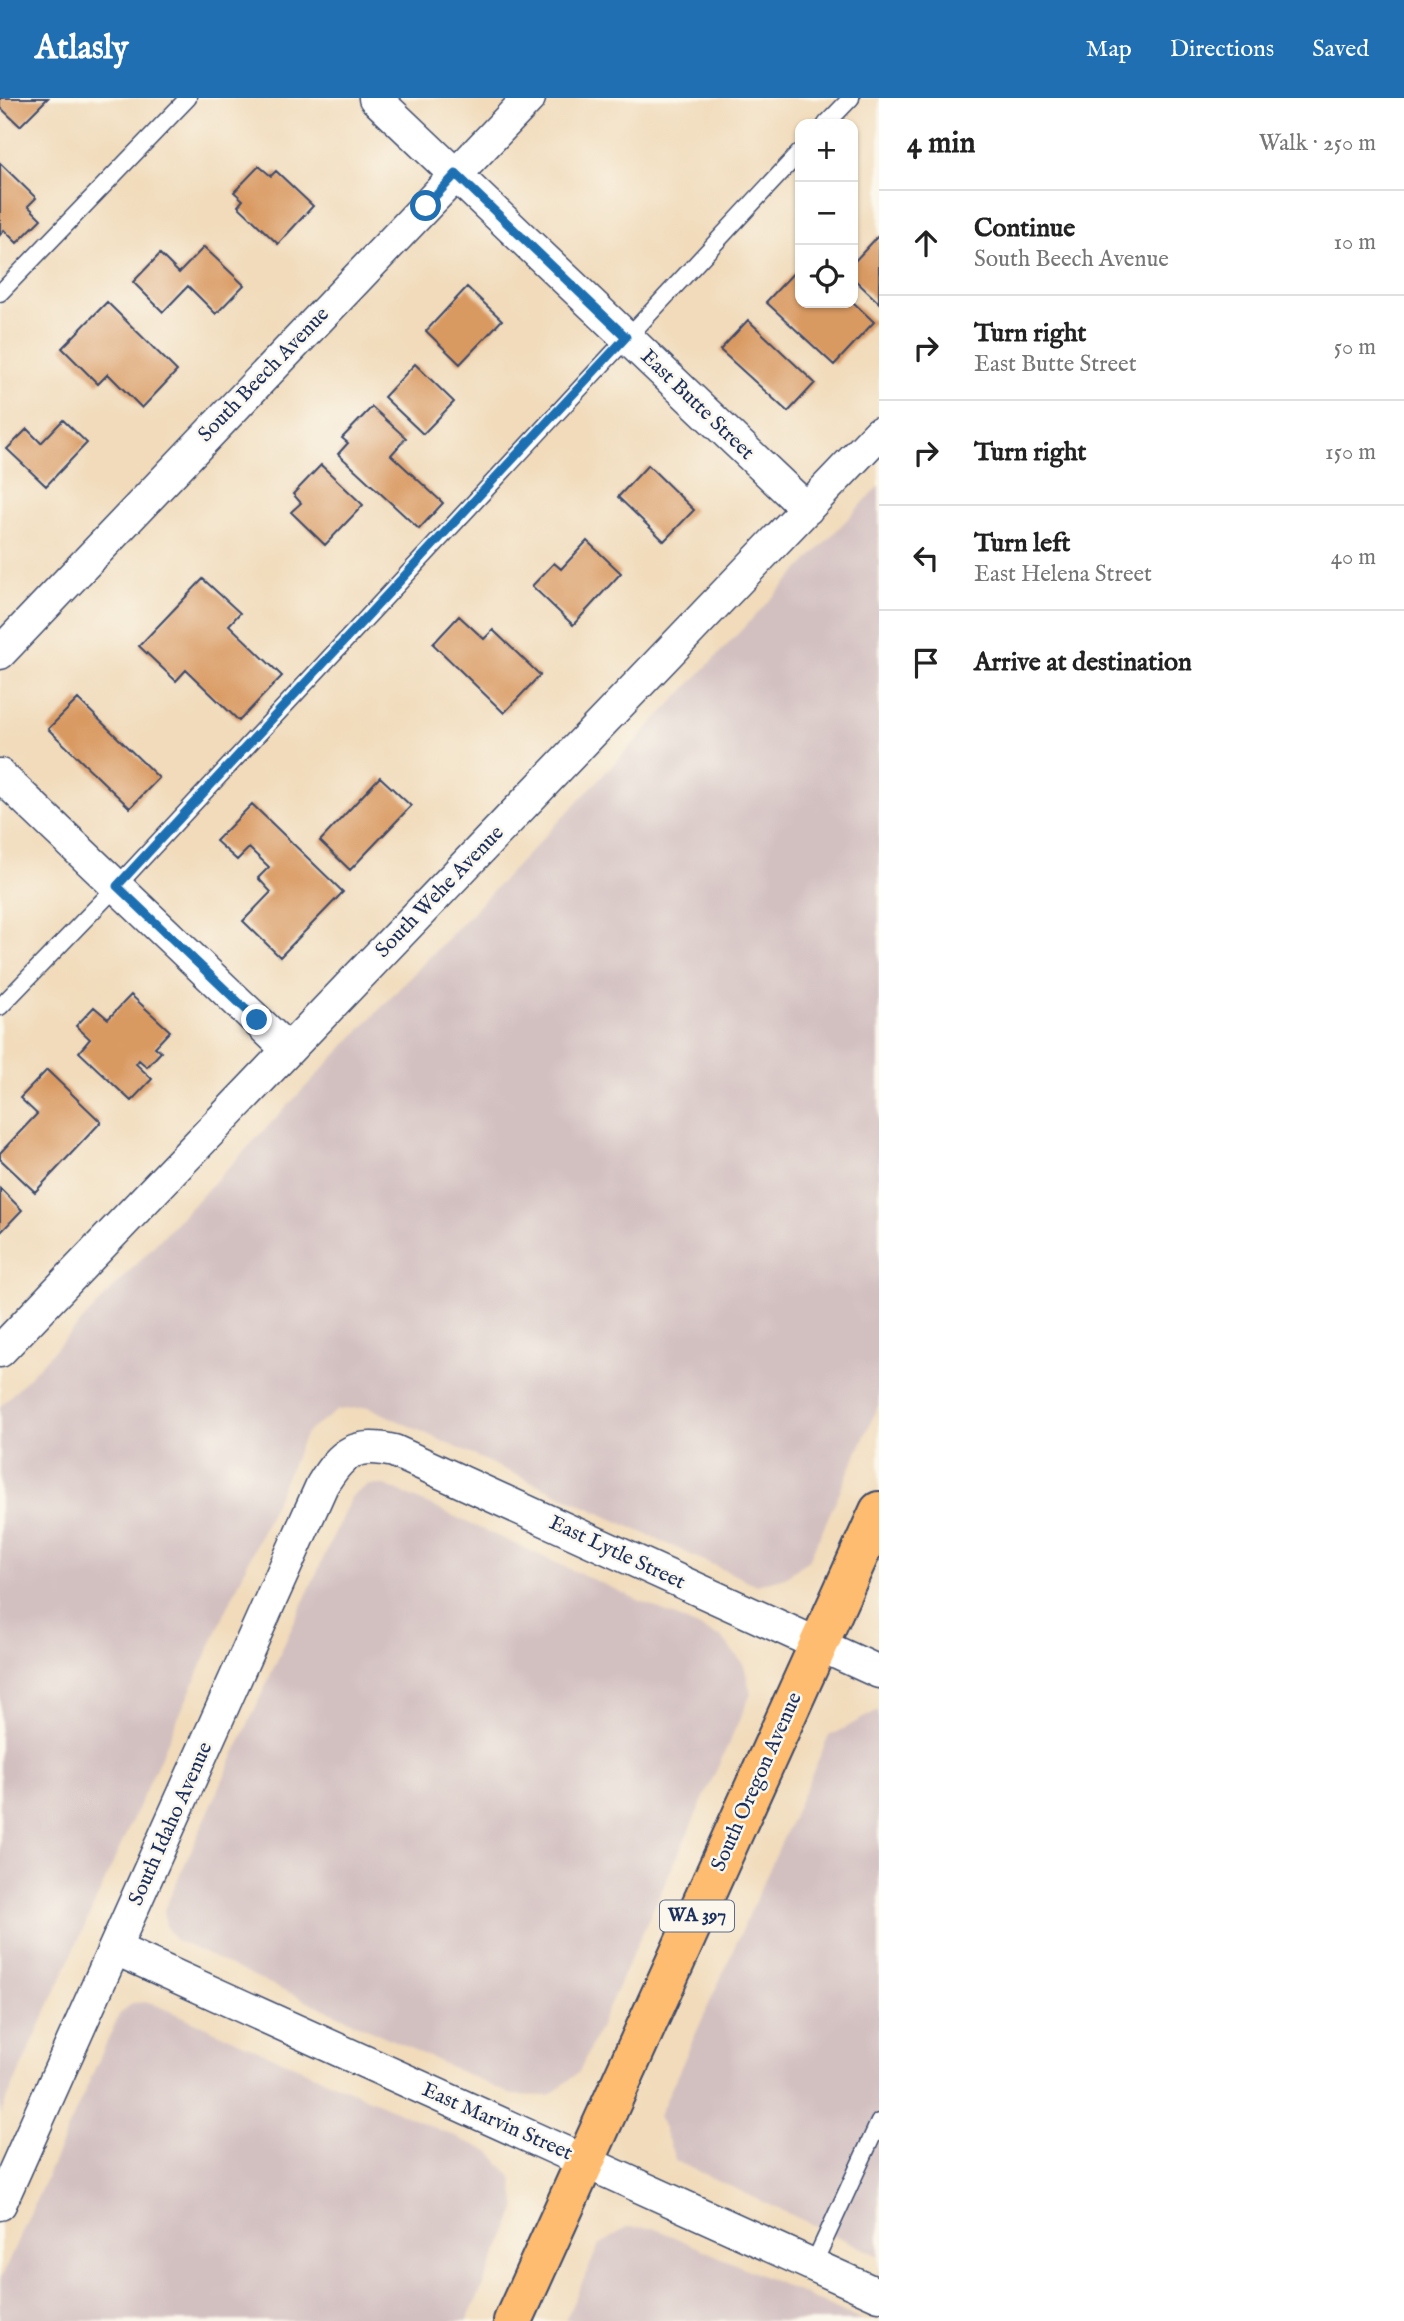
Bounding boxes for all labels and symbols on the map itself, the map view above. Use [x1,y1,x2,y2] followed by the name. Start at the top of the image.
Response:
[410,190,441,221] route start
[192,301,336,448] street label: South Beech Avenue
[634,344,760,466] street label: East Butte Street
[370,820,510,964] street label: South Wehe Avenue
[241,1004,272,1035] route end
[545,1510,689,1596] street label: East Lytle Street
[705,1688,809,1876] street label: South Oregon Avenue
[123,1738,219,1910] street label: South Idaho Avenue
[660,1900,734,1932] road number: WA 397
[417,2077,577,2167] street label: East Marvin Street

